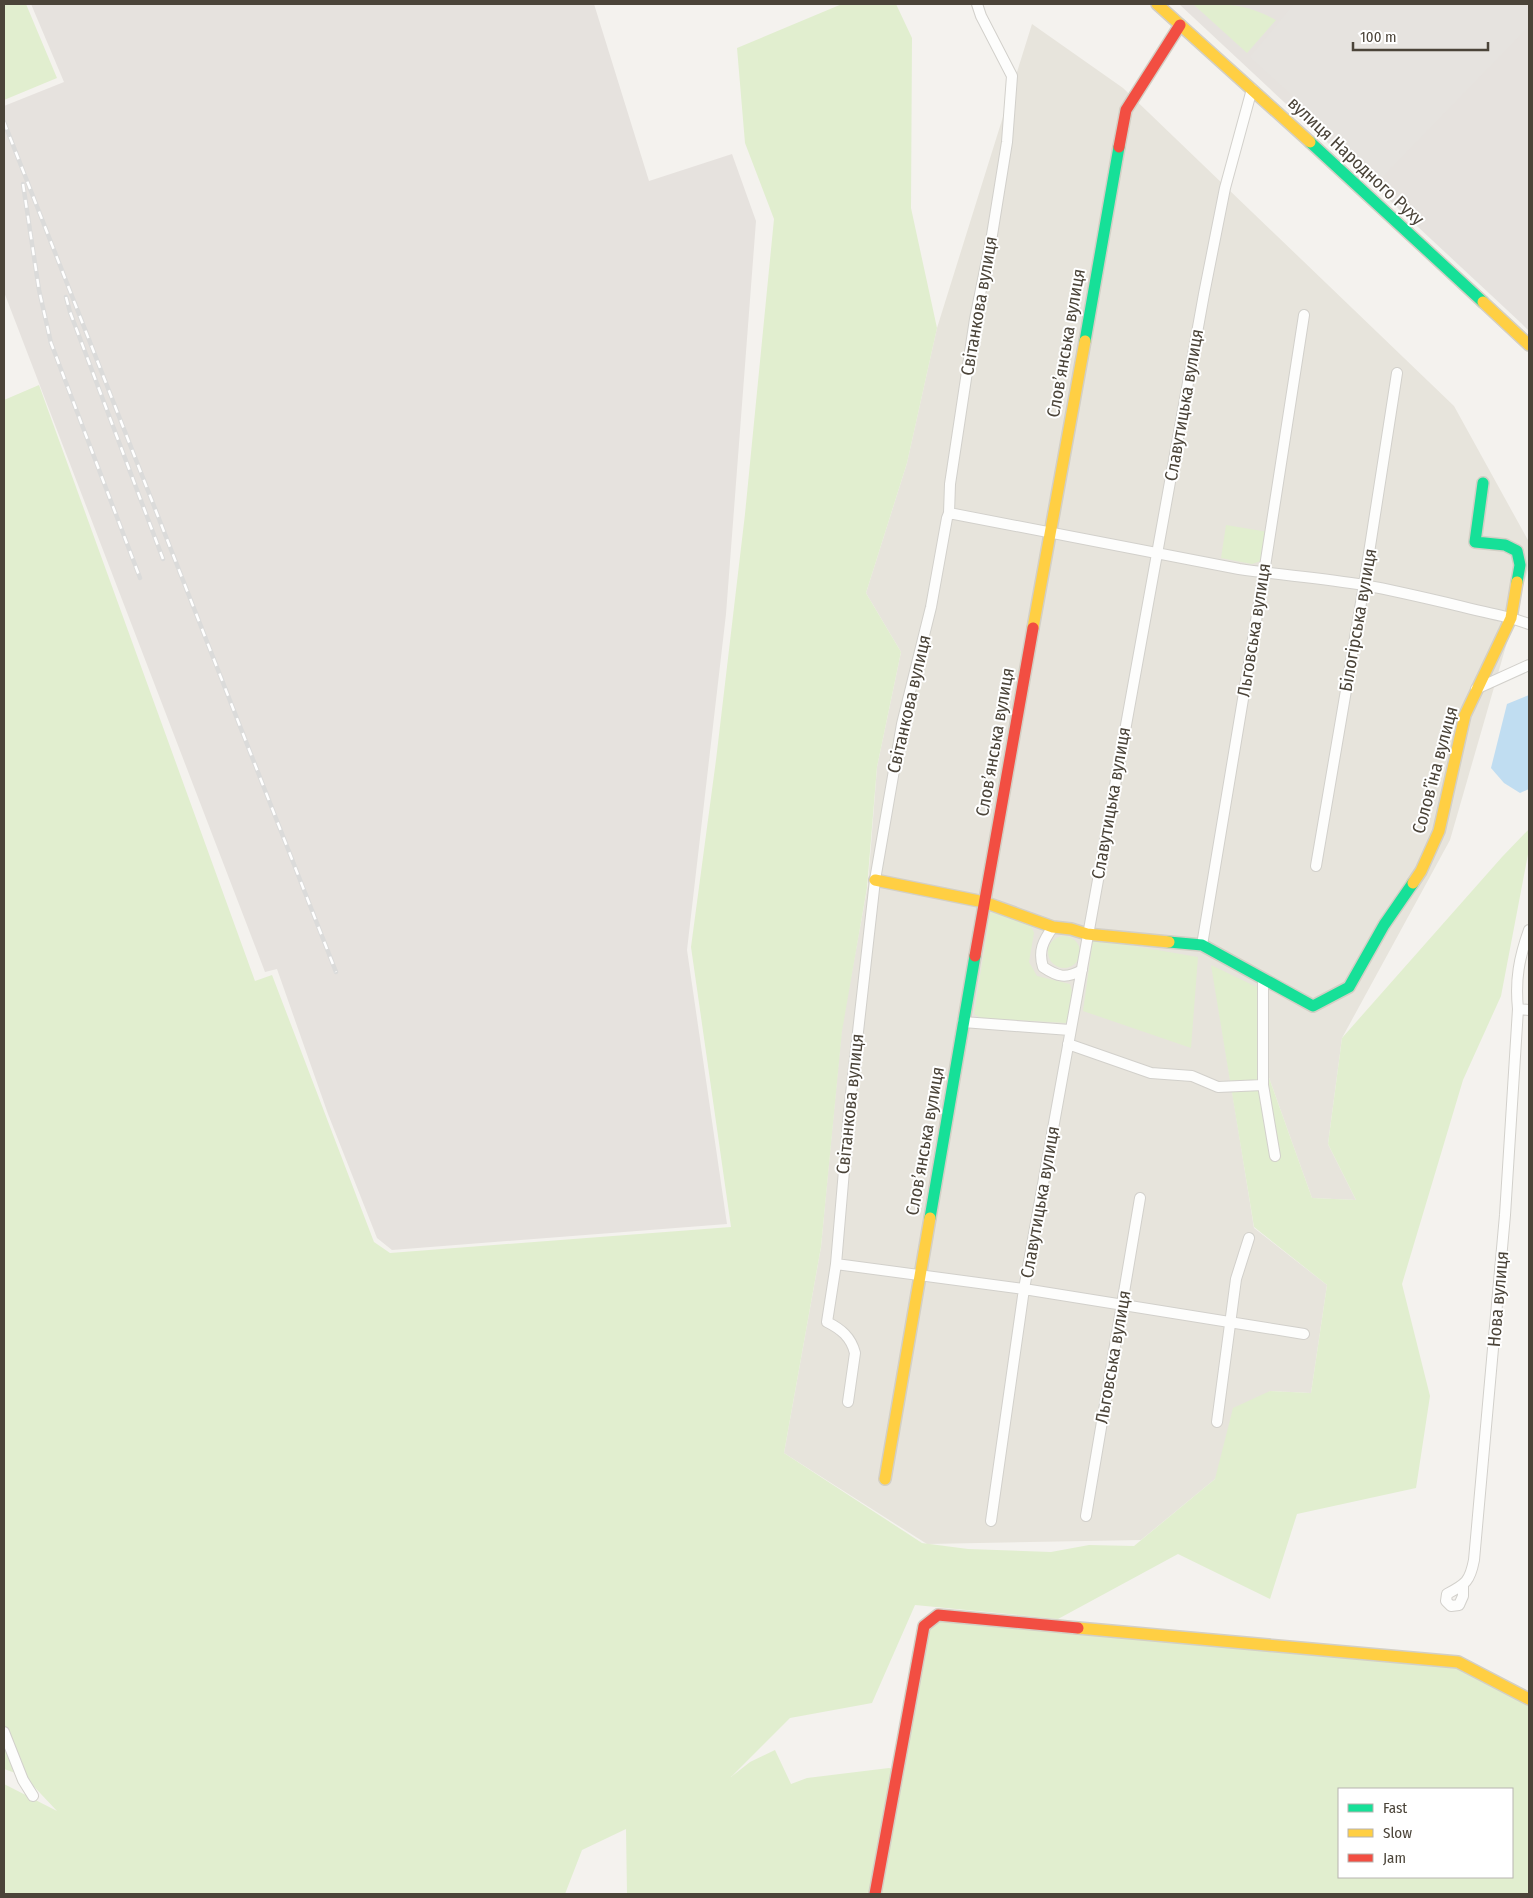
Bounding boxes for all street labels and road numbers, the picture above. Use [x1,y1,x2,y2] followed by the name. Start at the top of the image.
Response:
[1283,92,1429,230] street label: вулиця Народного Руху
[956,235,1002,377] street label: Світанкова вулиця
[1042,267,1090,419] street label: Словʼянська вулиця
[1160,327,1208,483] street label: Славутицька вулиця
[1335,547,1381,693] street label: Білогірська вулиця
[1233,562,1275,698] street label: Льговська вулиця
[882,633,936,775] street label: Світанкова вулиця
[971,666,1019,818] street label: Словʼянська вулиця
[1407,704,1463,836] street label: Соловʼїна вулиця
[1087,725,1135,881] street label: Славутицька вулиця
[832,1033,868,1175] street label: Світанкова вулиця
[901,1065,949,1217] street label: Словʼянська вулиця
[1016,1124,1064,1280] street label: Славутицька вулиця
[1483,1250,1513,1348] street label: Нова вулиця
[1090,1289,1136,1425] street label: Льговська вулиця

